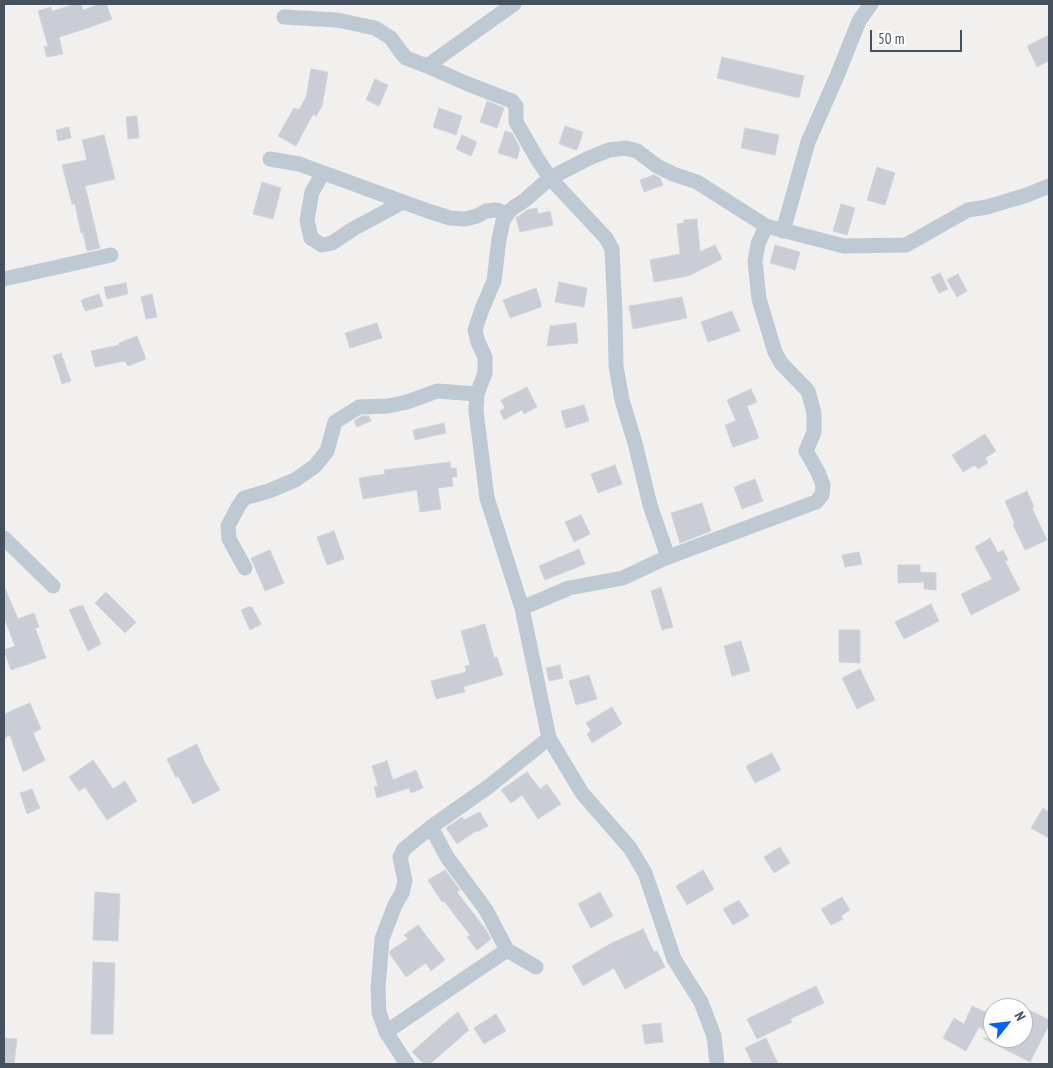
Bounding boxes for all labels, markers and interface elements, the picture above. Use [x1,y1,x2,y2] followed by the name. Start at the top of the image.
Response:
[873,20,966,52] scale bar
[878,29,904,48] text: 50 m
[983,998,1033,1048] north arrow
[1011,1009,1030,1024] text: N

